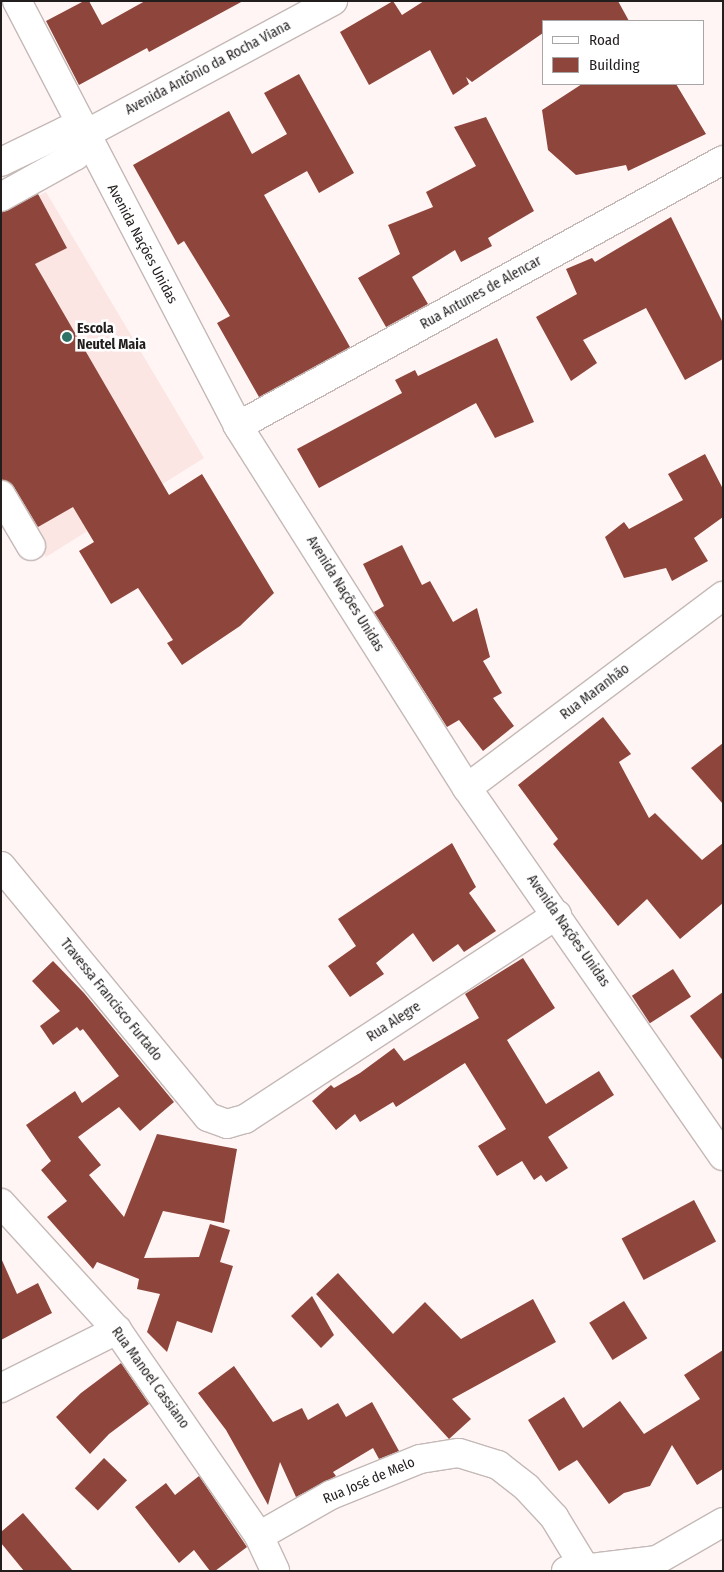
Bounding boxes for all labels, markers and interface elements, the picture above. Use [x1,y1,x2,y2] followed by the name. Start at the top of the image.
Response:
[122,17,294,119] street label: Avenida Antônio da Rocha Viana
[542,20,704,85] legend
[589,31,620,49] text: Road
[589,56,640,74] text: Building
[103,181,181,307] street label: Avenida Nações Unidas
[417,253,545,333] street label: Rua Antunes de Alencar
[77,321,146,354] place label: Escola Neutel Maia
[61,331,73,343] marker: Escola Neutel Maia
[303,533,387,655] street label: Avenida Nações Unidas
[557,661,633,723] street label: Rua Maranhão
[523,872,613,990] street label: Avenida Nações Unidas
[57,936,165,1064] street label: Travessa Francisco Furtado
[364,998,424,1046] street label: Rua Alegre
[108,1324,192,1432] street label: Rua Manoel Cassiano
[321,1454,417,1508] street label: Rua José de Melo

